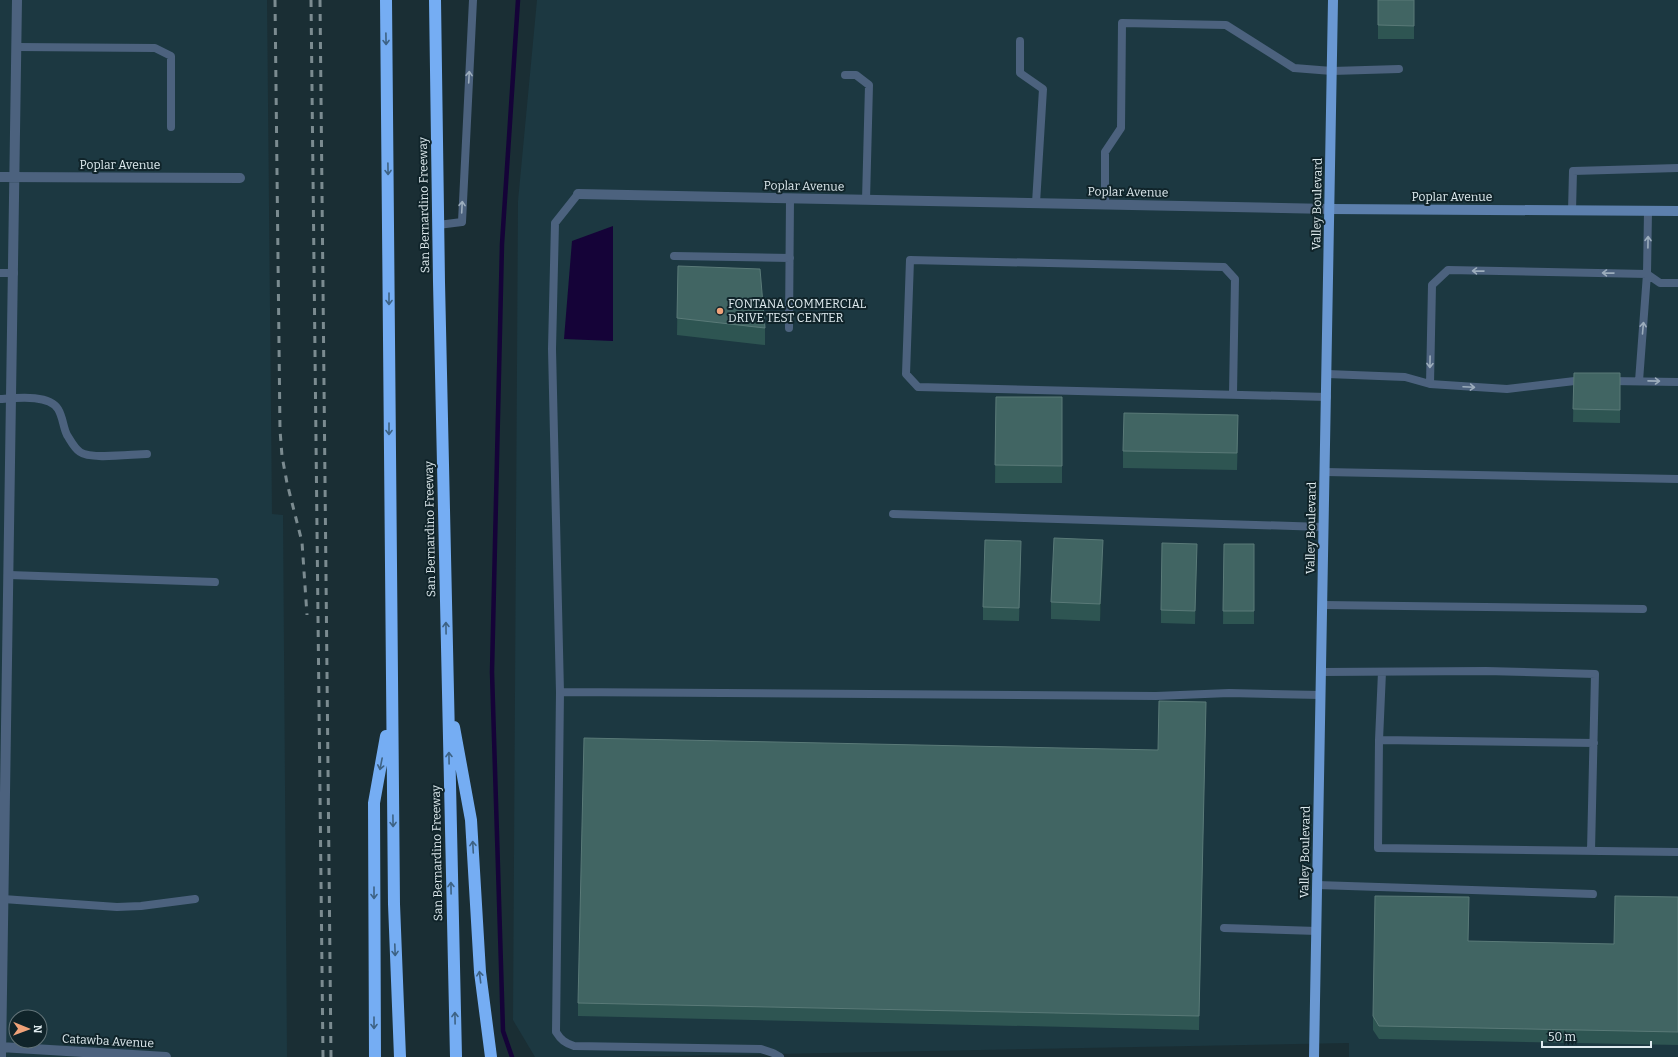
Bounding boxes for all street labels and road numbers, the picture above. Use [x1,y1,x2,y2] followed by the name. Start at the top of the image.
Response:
[416,136,432,273] street label: San Bernardino Freeway
[80,158,160,172] street label: Poplar Avenue
[1309,158,1325,250] street label: Valley Boulevard
[764,178,844,194] street label: Poplar Avenue
[1088,184,1168,200] street label: Poplar Avenue
[1412,190,1492,204] street label: Poplar Avenue
[422,460,438,597] street label: San Bernardino Freeway
[1303,482,1319,574] street label: Valley Boulevard
[429,784,445,921] street label: San Bernardino Freeway
[1297,806,1313,898] street label: Valley Boulevard
[62,1032,154,1050] street label: Catawba Avenue

